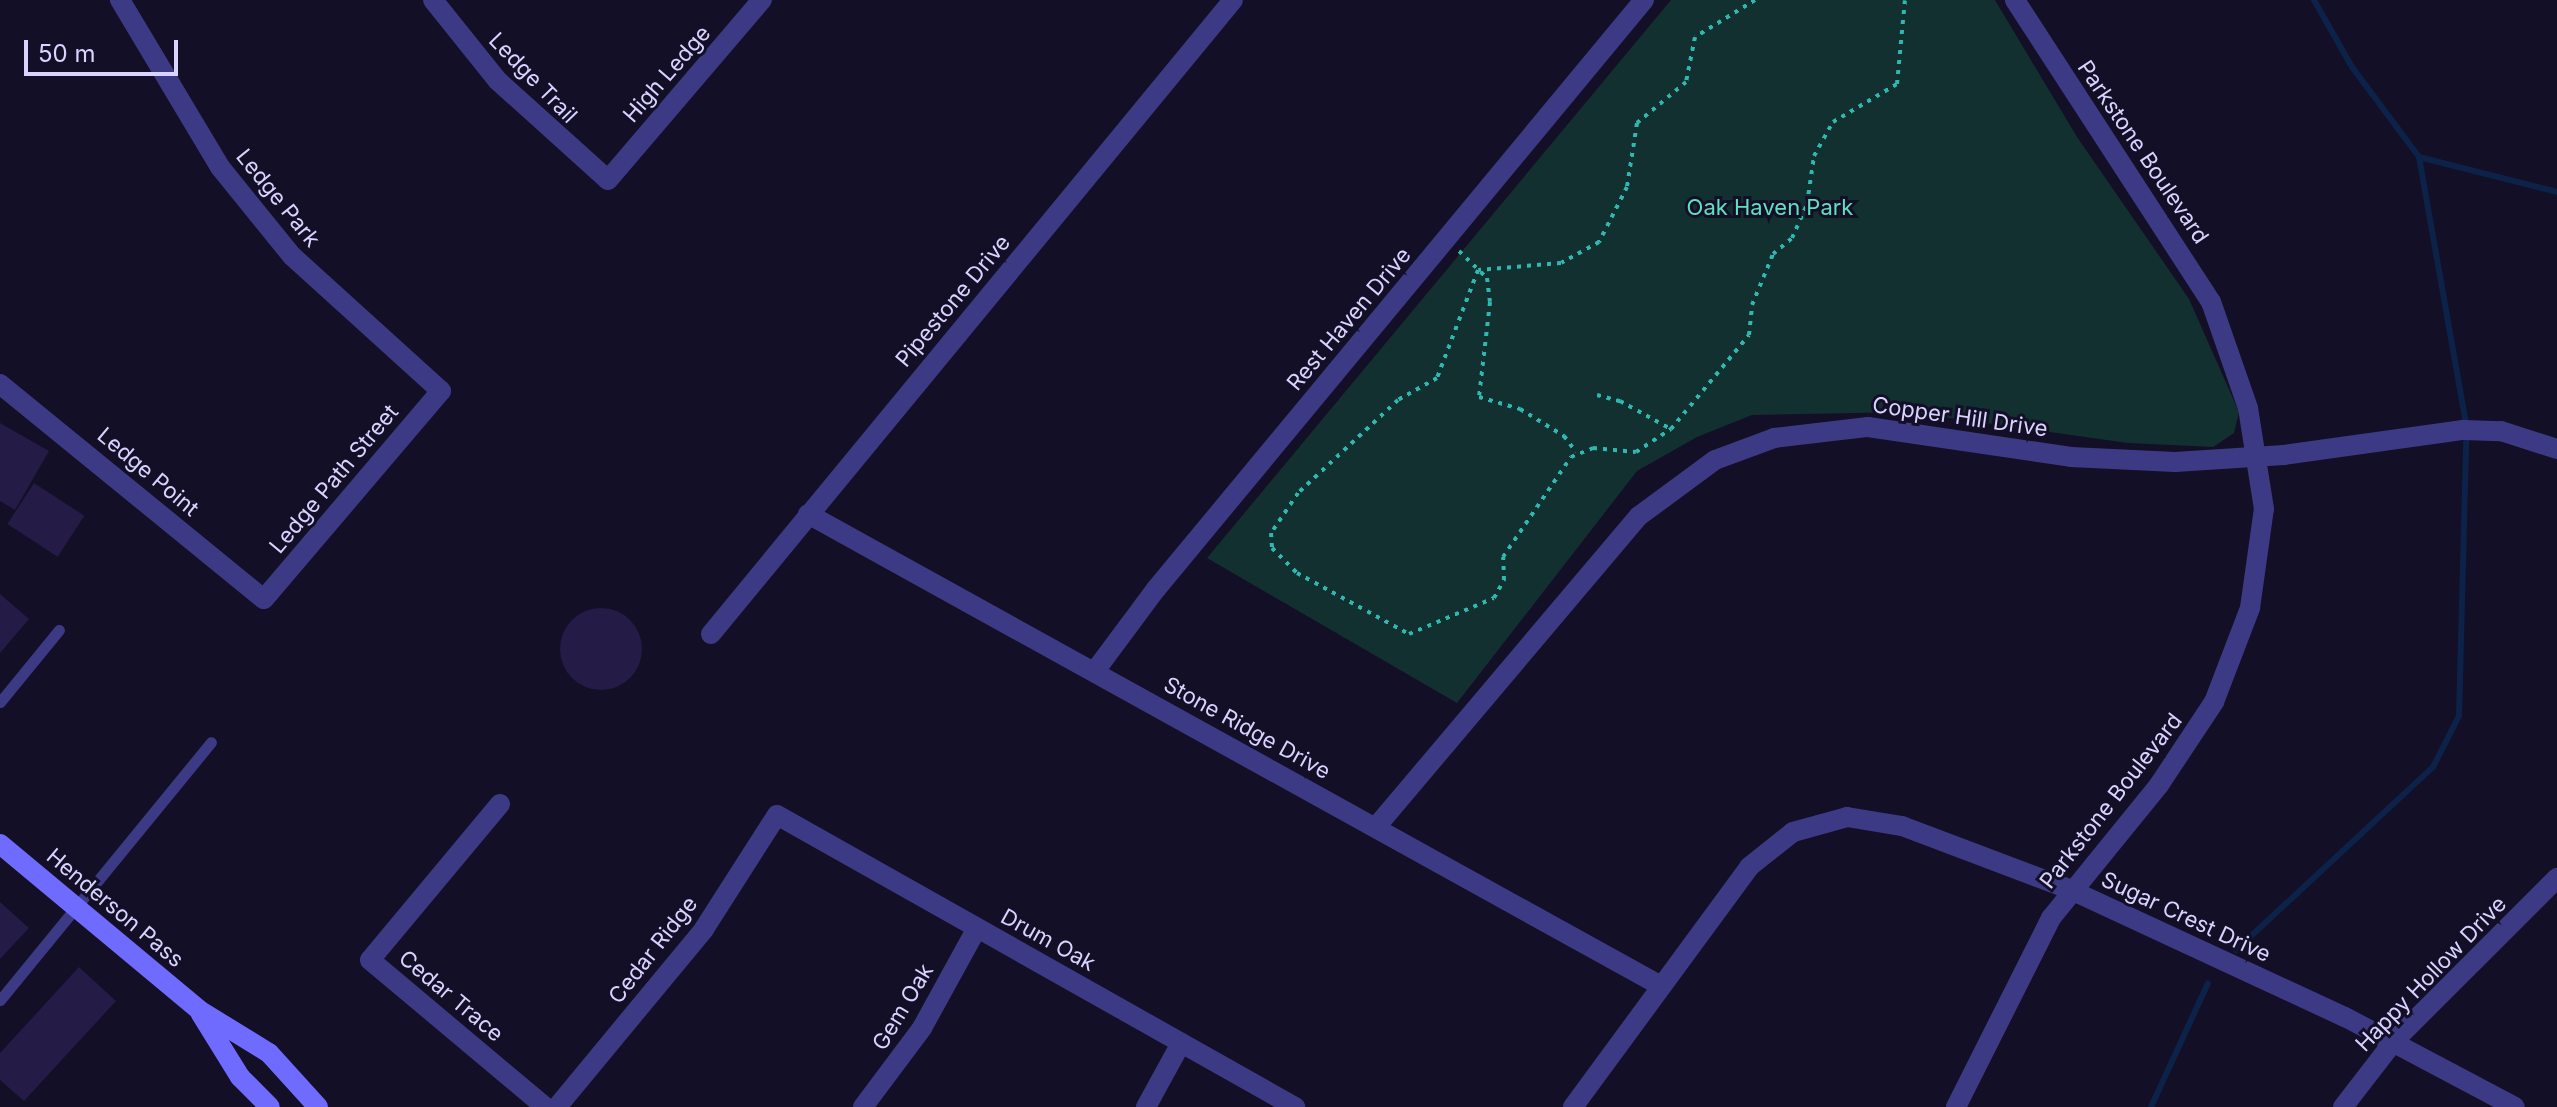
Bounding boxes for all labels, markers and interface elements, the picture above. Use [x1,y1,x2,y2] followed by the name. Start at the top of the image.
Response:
[618,20,716,128] street label: High Ledge
[28,24,182,74] scale bar
[483,27,583,129] street label: Ledge Trail
[38,39,96,68] text: 50 m
[2072,55,2214,249] street label: Parkstone Boulevard
[231,144,325,252] street label: Ledge Park
[1687,195,1853,221] park label: Oak Haven Park
[890,230,1016,372] street label: Pipestone Drive
[1281,242,1417,396] street label: Rest Haven Drive
[1871,392,2049,442] street label: Copper Hill Drive
[264,399,404,559] street label: Ledge Path Street
[92,422,204,522] street label: Ledge Point
[1159,671,1335,785] street label: Stone Ridge Drive
[2034,708,2188,894] street label: Parkstone Boulevard
[41,843,189,973] street label: Henderson Pass
[2097,866,2275,968] street label: Sugar Crest Drive
[603,891,703,1009] street label: Cedar Ridge
[2350,891,2512,1057] street label: Happy Hollow Drive
[996,903,1100,977] street label: Drum Oak
[393,945,509,1047] street label: Cedar Trace
[867,959,939,1055] street label: Gem Oak

